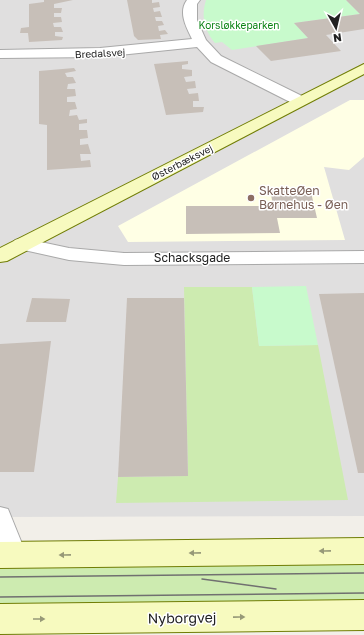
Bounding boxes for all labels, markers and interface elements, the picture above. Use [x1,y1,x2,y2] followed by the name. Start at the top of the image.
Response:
[316,8,356,48] north arrow
[199,19,280,31] park label: Korsløkkeparken
[332,31,343,45] text: N
[74,46,126,60] street label: Bredalsvej
[150,142,214,182] street label: Østerbæksvej
[259,183,348,212] place label: SkatteØen Børnehus - Øen
[246,193,256,203] marker: SkatteØen Børnehus - Øen
[154,250,230,265] street label: Schacksgade
[318,548,331,554] one-way arrow
[188,550,201,556] one-way arrow
[58,552,71,558] one-way arrow
[147,608,217,627] street label: Nyborgvej
[233,613,245,620] one-way arrow
[33,616,46,622] one-way arrow

